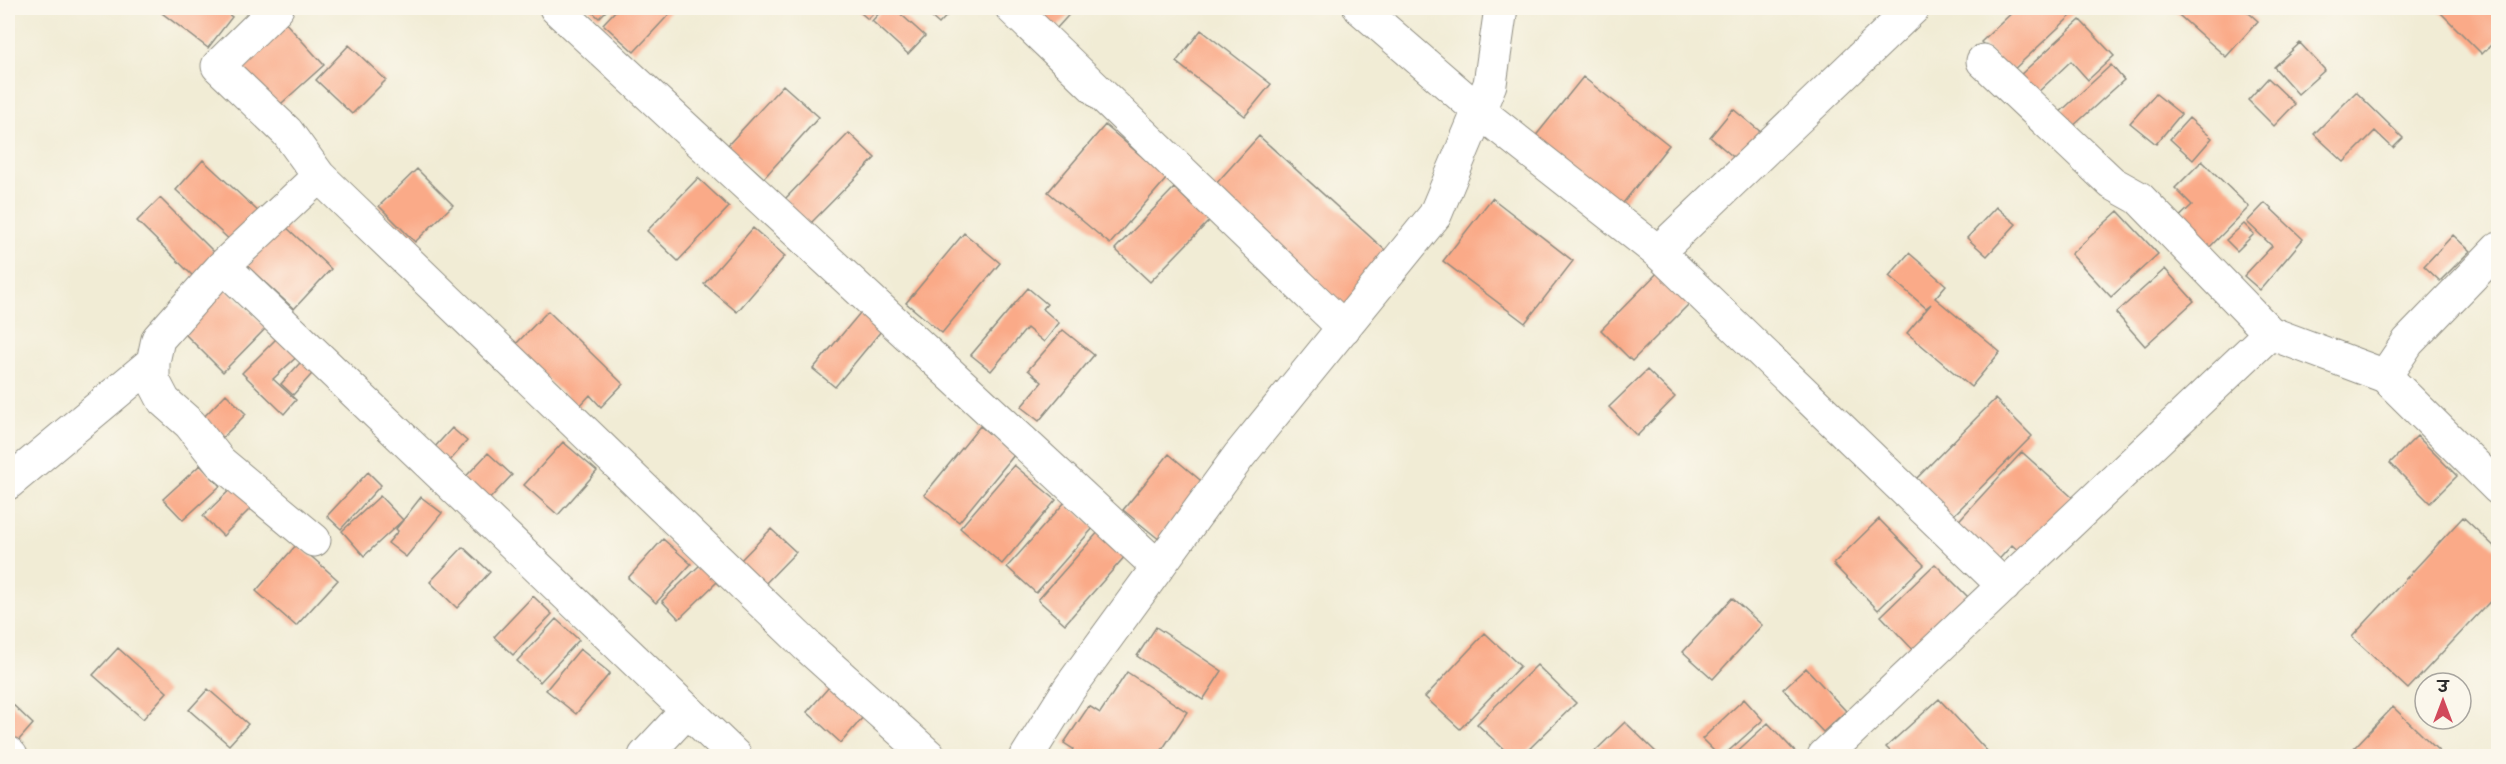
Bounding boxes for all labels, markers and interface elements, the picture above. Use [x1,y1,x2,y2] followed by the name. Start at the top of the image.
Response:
[2413,671,2473,731] north arrow
[2436,678,2450,697] text: उ

